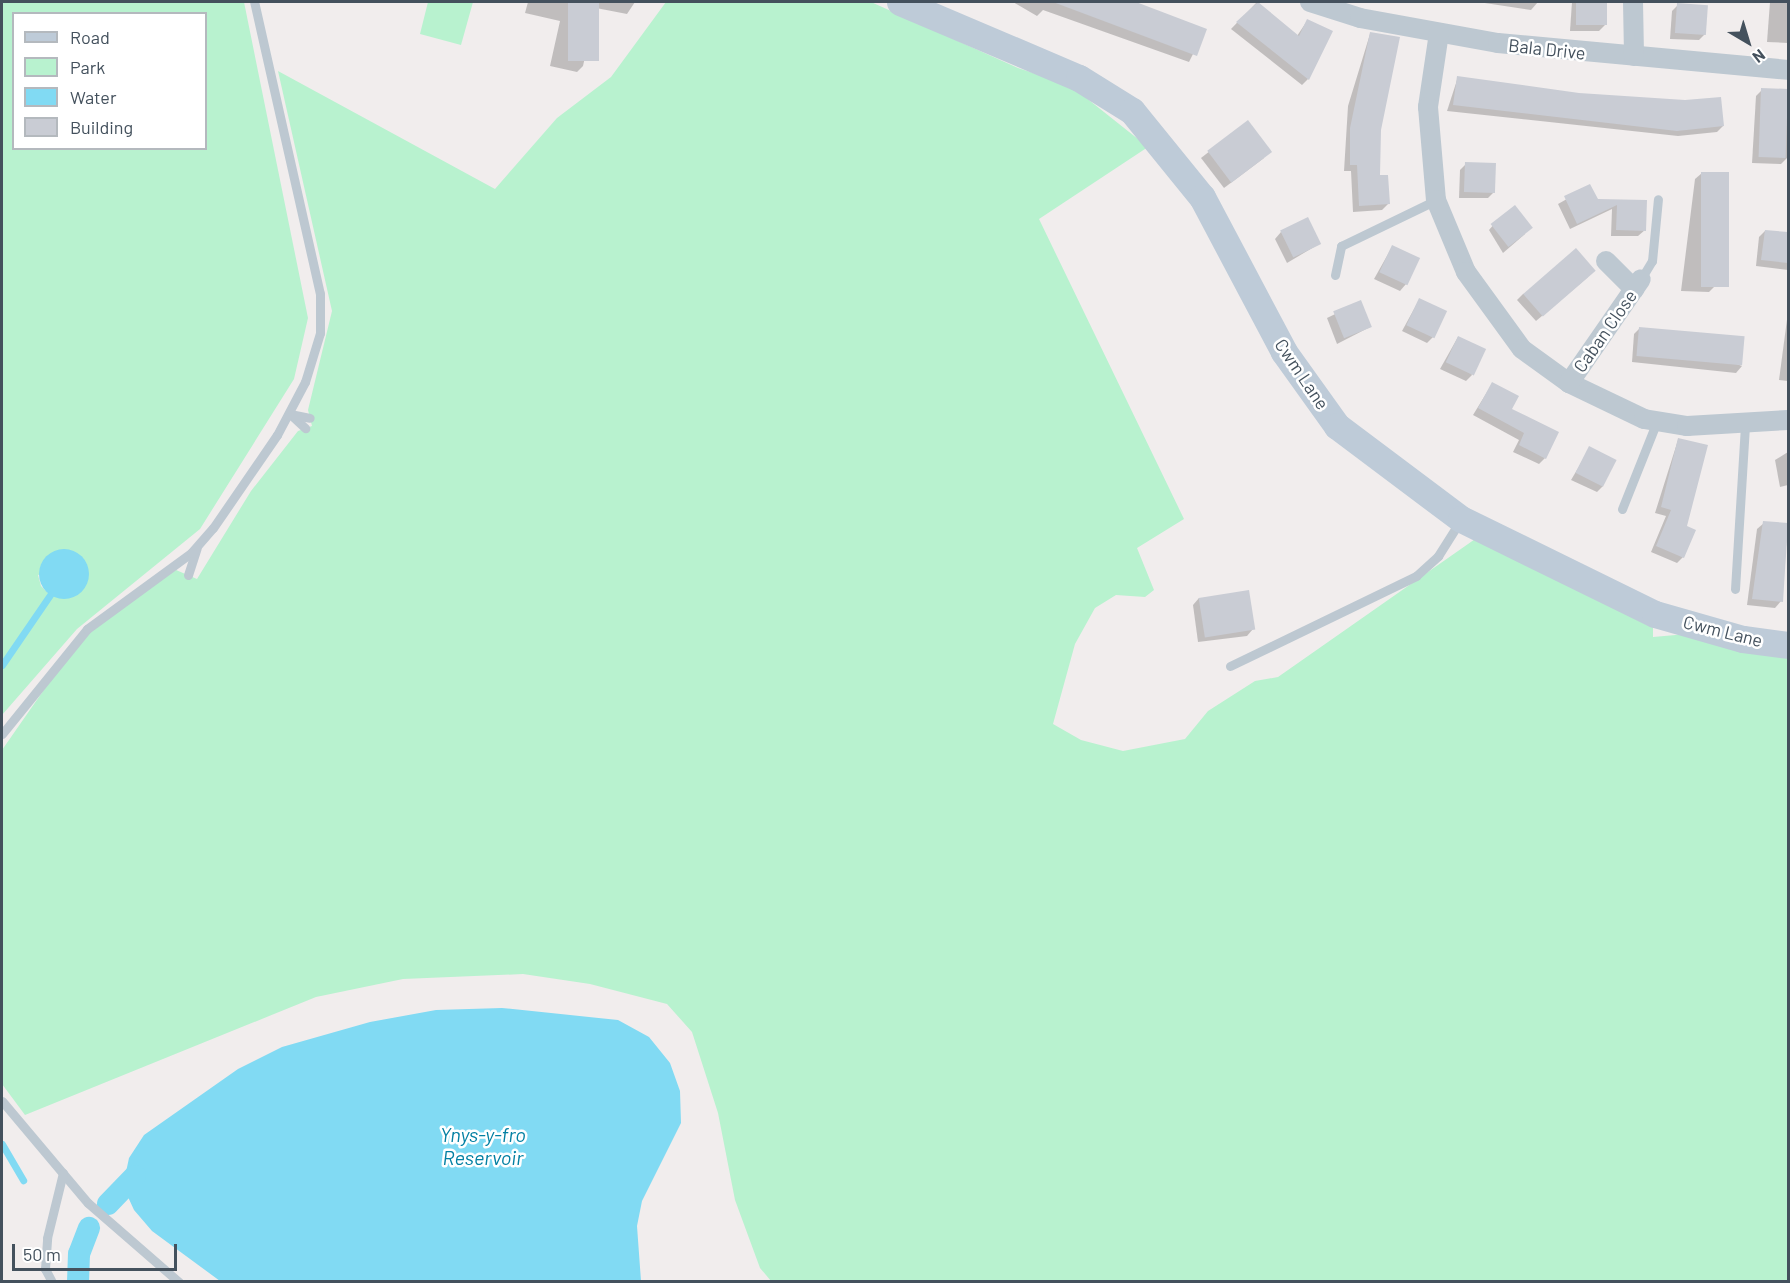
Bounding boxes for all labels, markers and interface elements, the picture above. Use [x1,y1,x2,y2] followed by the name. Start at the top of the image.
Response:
[12,12,207,150] legend
[1718,12,1778,72] north arrow
[70,26,110,48] text: Road
[1507,34,1587,64] street label: Bala Drive
[1749,46,1769,67] text: N
[70,56,105,78] text: Park
[70,86,117,108] text: Water
[70,116,133,138] text: Building
[1569,286,1641,376] street label: Caban Close
[1270,334,1334,414] street label: Cwm Lane
[1681,611,1765,651] street label: Cwm Lane
[440,1122,526,1169] water label: Ynys-y-fro Reservoir
[15,1232,180,1270] scale bar
[23,1243,61,1265] text: 50 m

